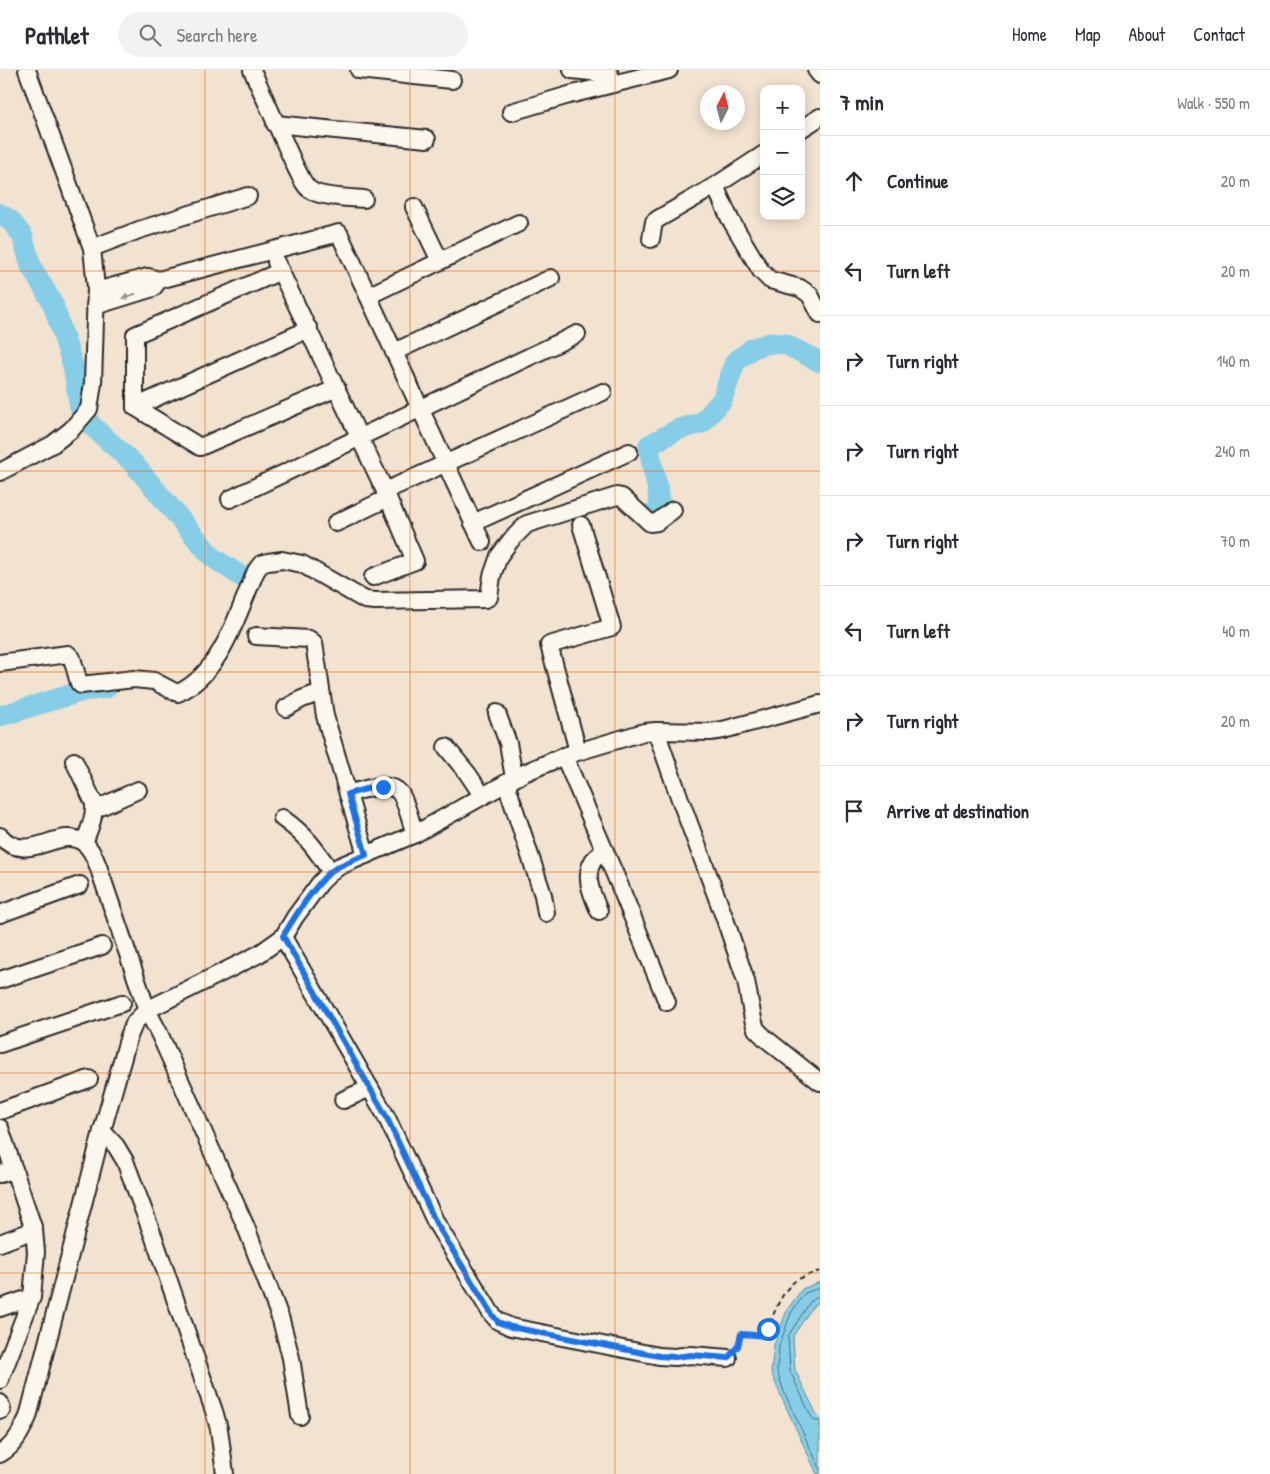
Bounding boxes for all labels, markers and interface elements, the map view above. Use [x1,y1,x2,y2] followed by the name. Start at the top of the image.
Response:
[118,12,468,57] search box
[25,19,88,51] text: Pathlet
[136,21,164,49] icon: search
[176,22,258,48] text: Search here
[1012,22,1047,47] text: Home
[1075,22,1100,47] text: Map
[1128,22,1165,47] text: About
[1193,22,1245,47] text: Contact
[700,85,745,130] north arrow
[760,85,805,220] map controls
[760,85,805,130] button: +
[840,88,884,117] text: 7 min
[1177,92,1250,114] text: Walk · 550 m
[760,130,805,175] button: −
[840,167,868,195] icon: ahead
[887,168,948,194] text: Continue
[1221,170,1250,192] text: 20 m
[760,175,805,220] button: layers
[840,257,868,285] icon: left
[887,258,950,284] text: Turn left
[1221,260,1250,282] text: 20 m
[121,292,136,300] one-way arrow
[840,347,868,375] icon: right
[887,348,958,374] text: Turn right
[1216,350,1250,372] text: 140 m
[840,437,868,465] icon: right
[887,438,958,464] text: Turn right
[1215,440,1250,462] text: 240 m
[840,527,868,555] icon: right
[887,528,958,554] text: Turn right
[1220,530,1250,552] text: 70 m
[840,617,868,645] icon: left
[887,618,950,644] text: Turn left
[1222,620,1250,642] text: 40 m
[840,707,868,735] icon: right
[887,708,958,734] text: Turn right
[1221,710,1250,732] text: 20 m
[372,776,395,799] route end
[840,797,868,825] icon: arrive
[887,798,1029,824] text: Arrive at destination
[757,1318,780,1341] route start

